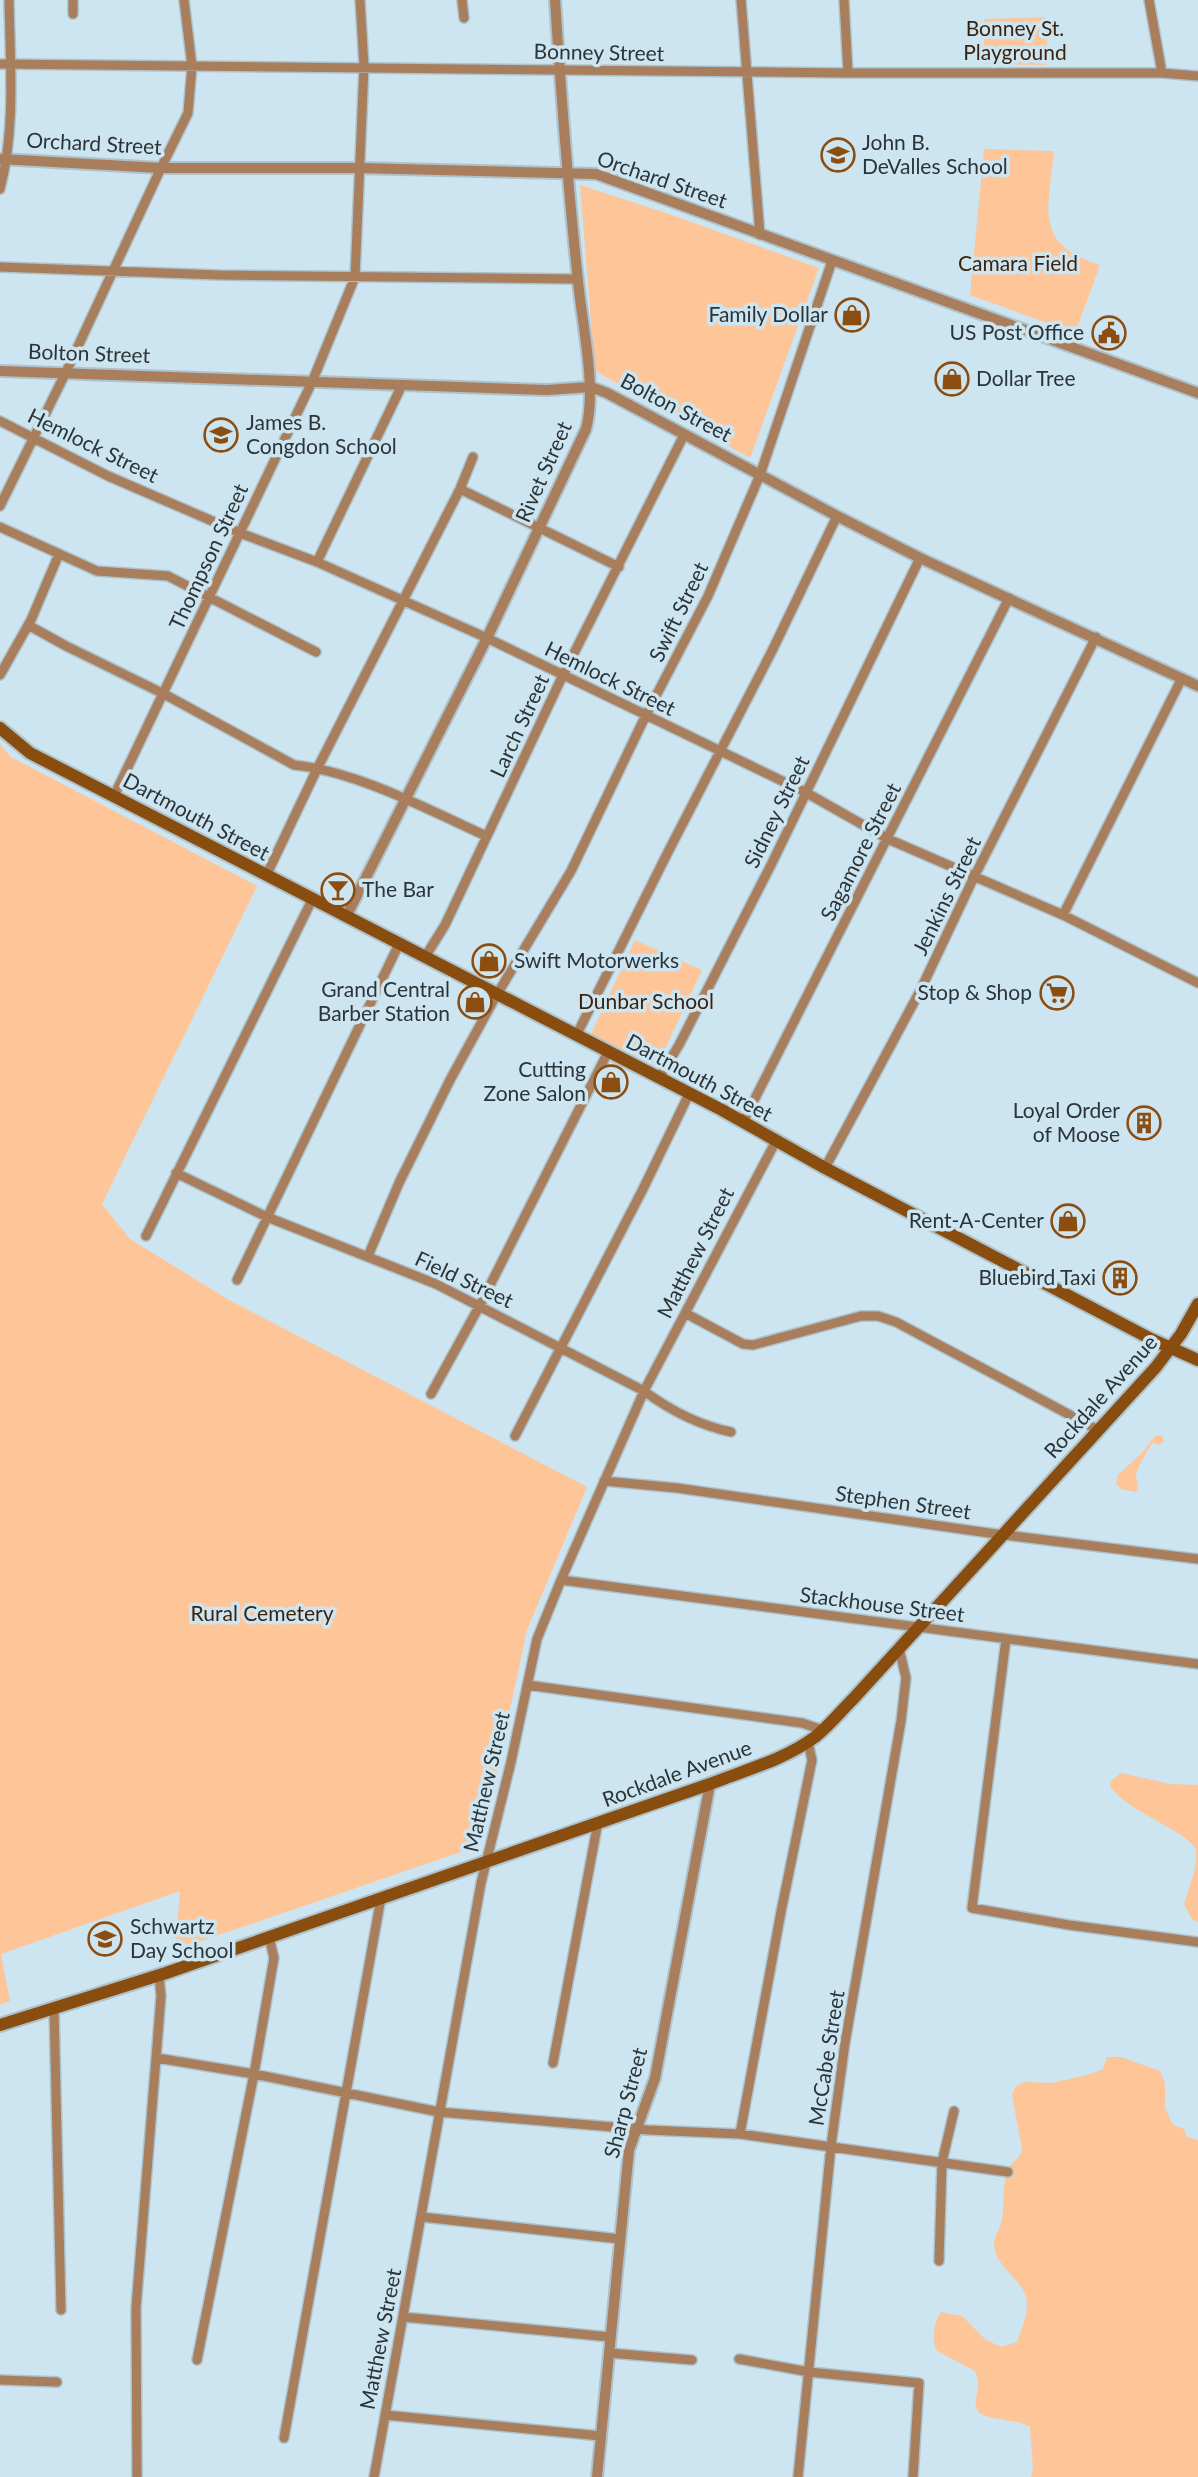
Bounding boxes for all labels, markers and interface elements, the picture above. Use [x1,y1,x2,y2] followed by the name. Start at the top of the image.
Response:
[963,15,1067,64] park label: Bonney St. Playground
[534,38,665,65] street label: Bonney Street
[26,126,163,159] street label: Orchard Street
[862,129,1008,178] place label: John B. DeValles School
[819,136,857,174] school or university icon: John B. DeValles School
[594,145,731,213] street label: Orchard Street
[958,250,1078,275] park label: Camara Field
[833,296,871,334] shop icon: Family Dollar
[709,301,828,326] place label: Family Dollar
[1090,314,1128,352] public building icon: US Post Office
[950,319,1084,344] place label: US Post Office
[28,338,151,367] street label: Bolton Street
[933,360,971,398] shop icon: Dollar Tree
[976,365,1076,390] place label: Dollar Tree
[617,367,737,447] street label: Bolton Street
[24,402,164,487] street label: Hemlock Street
[246,409,397,458] place label: James B. Congdon School
[202,416,240,454] school or university icon: James B. Congdon School
[509,417,576,526] street label: Rivet Street
[163,479,253,633] street label: Thompson Street
[643,557,713,665] street label: Swift Street
[541,635,681,720] street label: Hemlock Street
[484,669,554,781] street label: Larch Street
[738,751,814,871] street label: Sidney Street
[119,767,275,865] street label: Dartmouth Street
[814,778,905,924] street label: Sagamore Street
[906,832,985,959] street label: Jenkins Street
[319,871,357,909] bar icon: The Bar
[362,876,434,901] place label: The Bar
[470,942,508,980] shop icon: Swift Motorwerks
[514,947,679,972] place label: Swift Motorwerks
[1038,974,1076,1012] supermarket icon: Stop & Shop
[318,976,450,1025] place label: Grand Central Barber Station
[918,979,1032,1004] place label: Stop & Shop
[456,983,494,1021] shop icon: Grand Central Barber Station
[578,988,714,1013] park label: Dunbar School
[622,1028,778,1126] street label: Dartmouth Street
[484,1056,586,1105] place label: Cutting Zone Salon
[592,1063,630,1101] shop icon: Cutting Zone Salon
[1013,1097,1120,1146] place label: Loyal Order of Moose
[1125,1104,1163,1142] building icon: Loyal Order of Moose
[651,1182,739,1322] street label: Matthew Street
[1049,1202,1087,1240] shop icon: Rent-A-Center
[909,1207,1044,1232] place label: Rent-A-Center
[412,1245,518,1312] street label: Field Street
[1101,1259,1139,1297] building icon: Bluebird Taxi
[978,1264,1096,1289] place label: Bluebird Taxi
[1038,1329,1162,1463] street label: Rockdale Avenue
[834,1480,973,1523] street label: Stephen Street
[798,1581,966,1626] street label: Stackhouse Street
[191,1600,334,1625] park label: Rural Cemetery
[457,1709,514,1854] street label: Matthew Street
[598,1734,755,1811] street label: Rockdale Avenue
[130,1913,233,1962] place label: Schwartz Day School
[86,1920,124,1958] school or university icon: Schwartz Day School
[802,1988,849,2127] street label: McCabe Street
[598,2044,651,2161] street label: Sharp Street
[354,2266,406,2411] street label: Matthew Street

